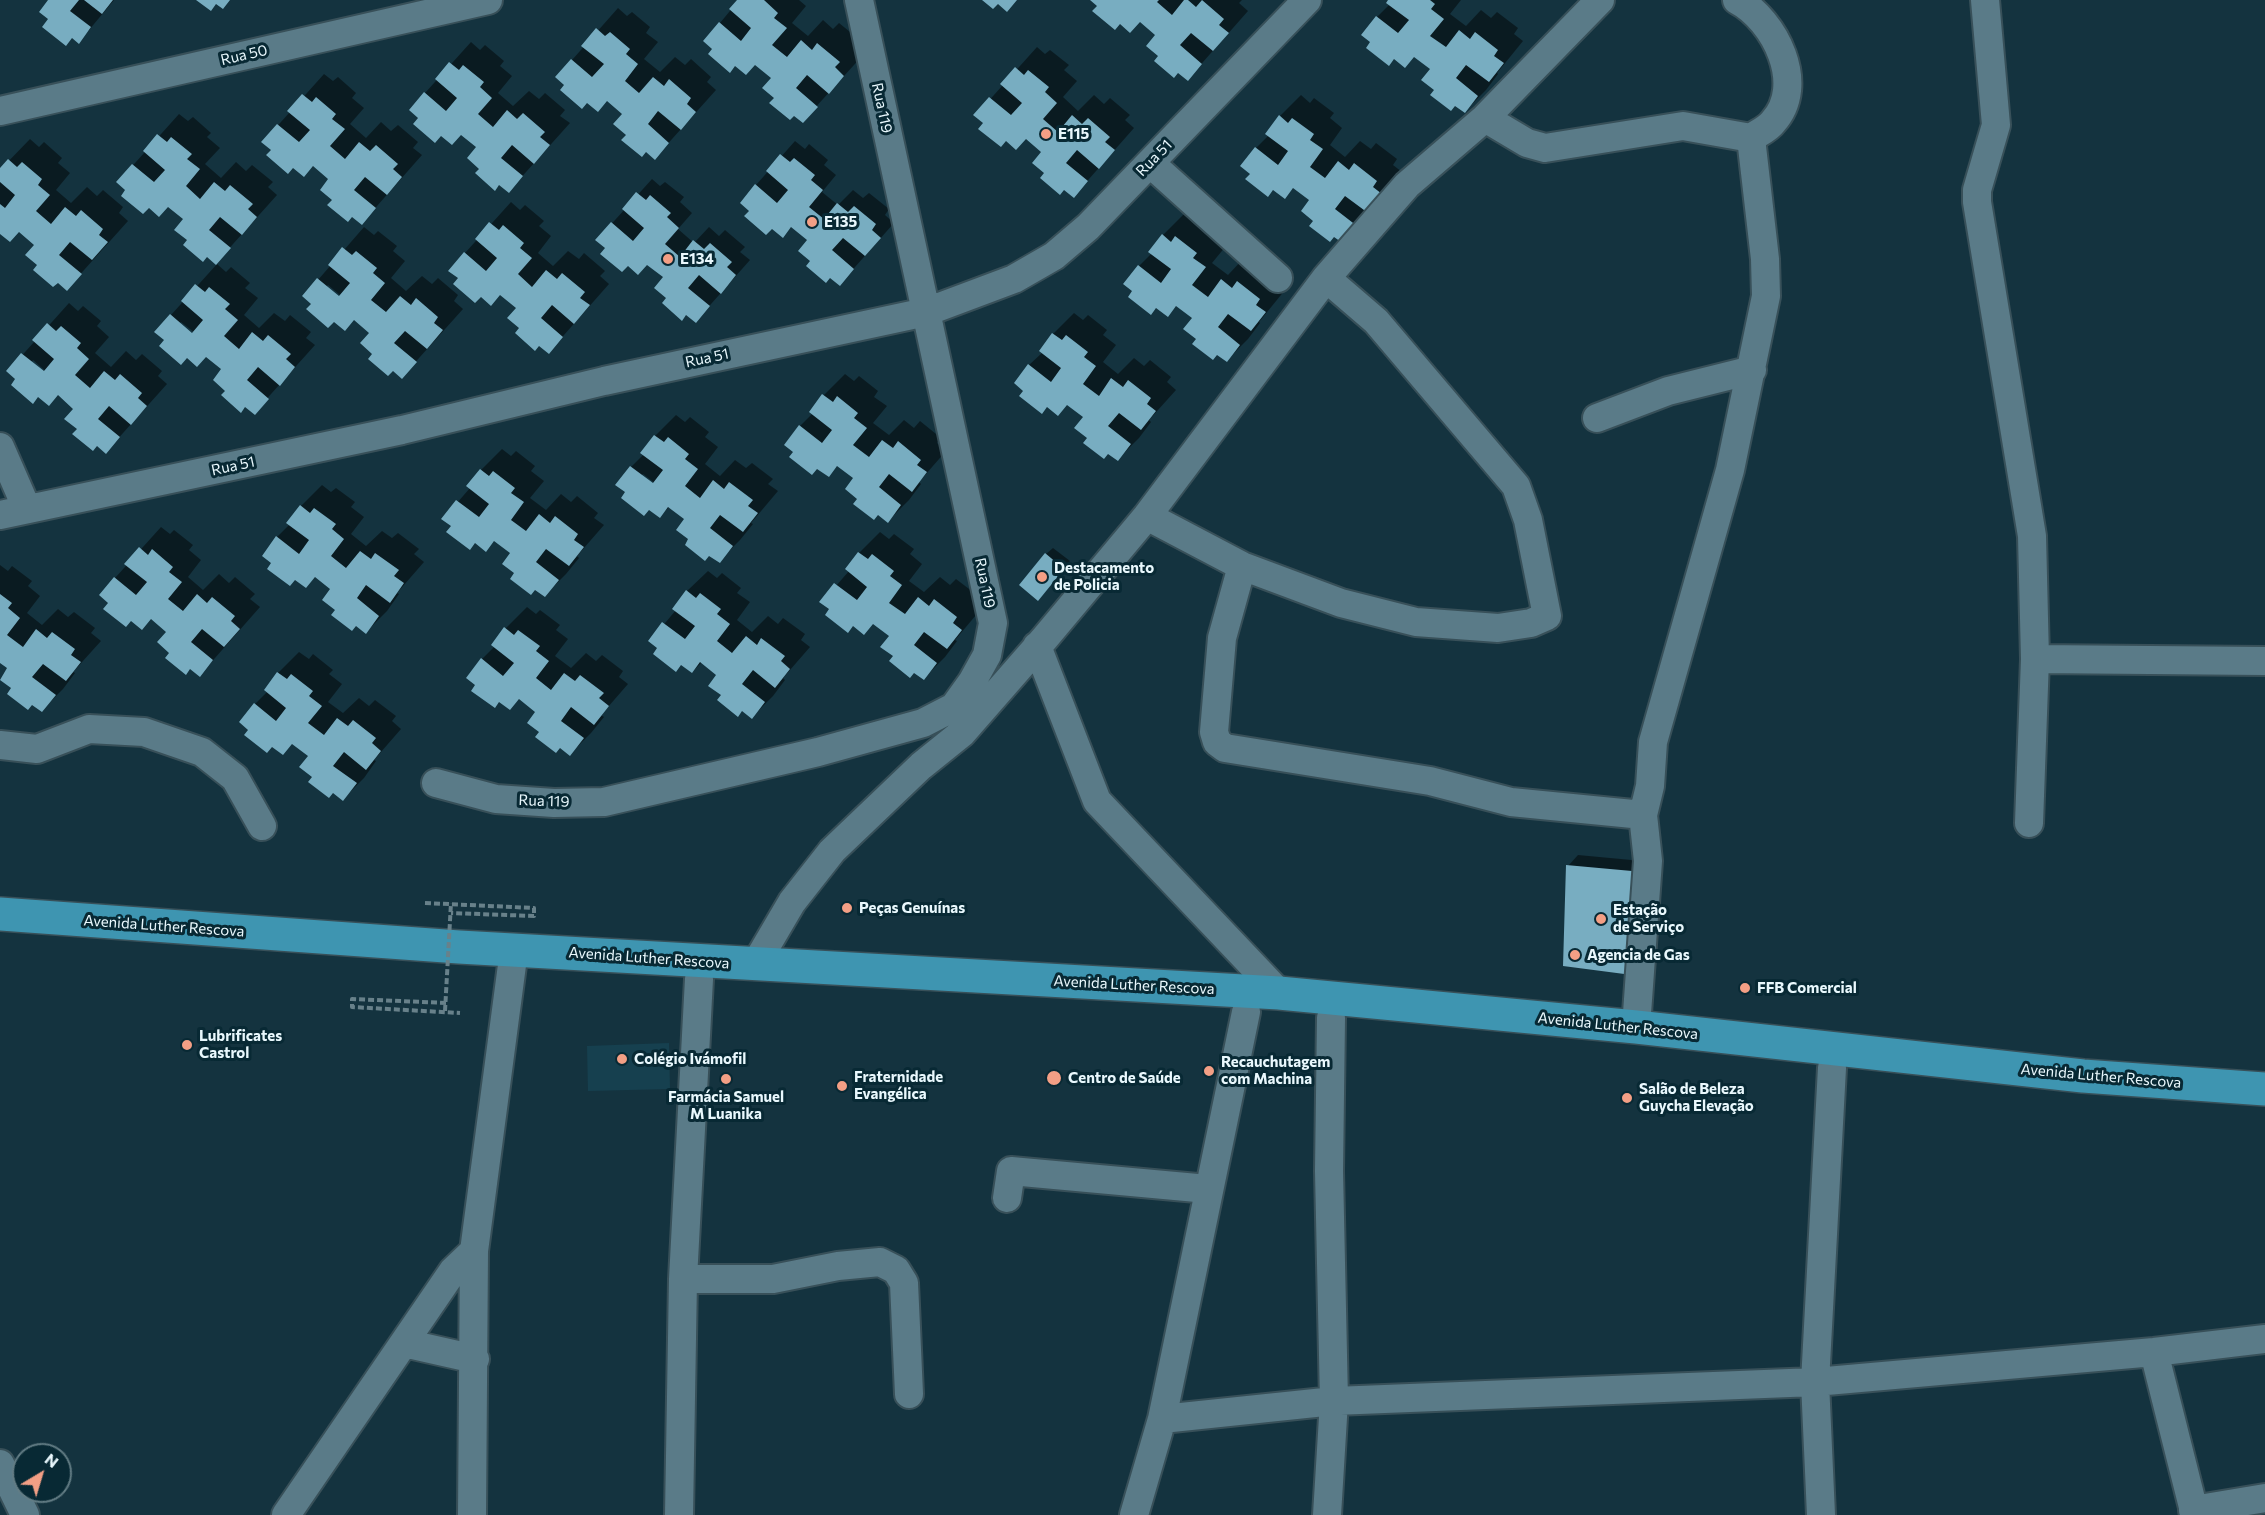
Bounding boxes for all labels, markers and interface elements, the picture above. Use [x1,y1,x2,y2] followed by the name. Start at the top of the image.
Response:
[219,41,269,69] street label: Rua 50
[868,81,896,135] street label: Rua 119
[1058,125,1089,143] place label: E115
[1039,127,1053,141] marker: E115
[1132,136,1176,180] street label: Rua 51
[824,213,857,231] place label: E135
[805,215,819,229] marker: E135
[680,250,714,268] place label: E134
[661,252,675,266] marker: E134
[684,345,730,371] street label: Rua 51
[210,453,256,479] street label: Rua 51
[971,556,999,610] street label: Rua 119
[1054,559,1154,594] place label: Destacamento de Policia
[1035,570,1049,584] marker: Destacamento de Policia
[518,791,570,811] street label: Rua 119
[859,899,965,917] place label: Peças Genuínas
[840,901,854,915] marker: Peças Genuínas
[1613,901,1684,936] place label: Estação de Serviço
[83,911,245,941] street label: Avenida Luther Rescova
[1594,912,1608,926] marker: Estação de Serviço
[568,943,730,973] street label: Avenida Luther Rescova
[1587,946,1690,964] place label: Agencia de Gas
[1568,948,1582,962] marker: Agencia de Gas
[1053,972,1215,998] street label: Avenida Luther Rescova
[1757,979,1857,997] place label: FFB Comercial
[1738,981,1752,995] marker: FFB Comercial
[1537,1009,1699,1043] street label: Avenida Luther Rescova
[199,1027,282,1062] place label: Lubrificates Castrol
[180,1038,194,1052] marker: Lubrificates Castrol
[634,1050,746,1068] place label: Colégio Ivámofil
[615,1052,629,1066] marker: Colégio Ivámofil
[1221,1053,1330,1088] place label: Recauchutagem com Machina
[2020,1060,2182,1092] street label: Avenida Luther Rescova
[1202,1064,1216,1078] marker: Recauchutagem com Machina
[854,1068,943,1103] place label: Fraternidade Evangélica
[1045,1069,1063,1087] marker: Centro de Saúde
[1068,1069,1181,1087] place label: Centro de Saúde
[719,1072,733,1086] marker: Farmácia Samuel M Luanika
[835,1079,849,1093] marker: Fraternidade Evangélica
[1639,1080,1754,1115] place label: Salão de Beleza Guycha Elevação
[668,1088,784,1123] place label: Farmácia Samuel M Luanika
[1620,1091,1634,1105] marker: Salão de Beleza Guycha Elevação
[12,1443,72,1503] north arrow
[42,1449,63,1471] text: N

